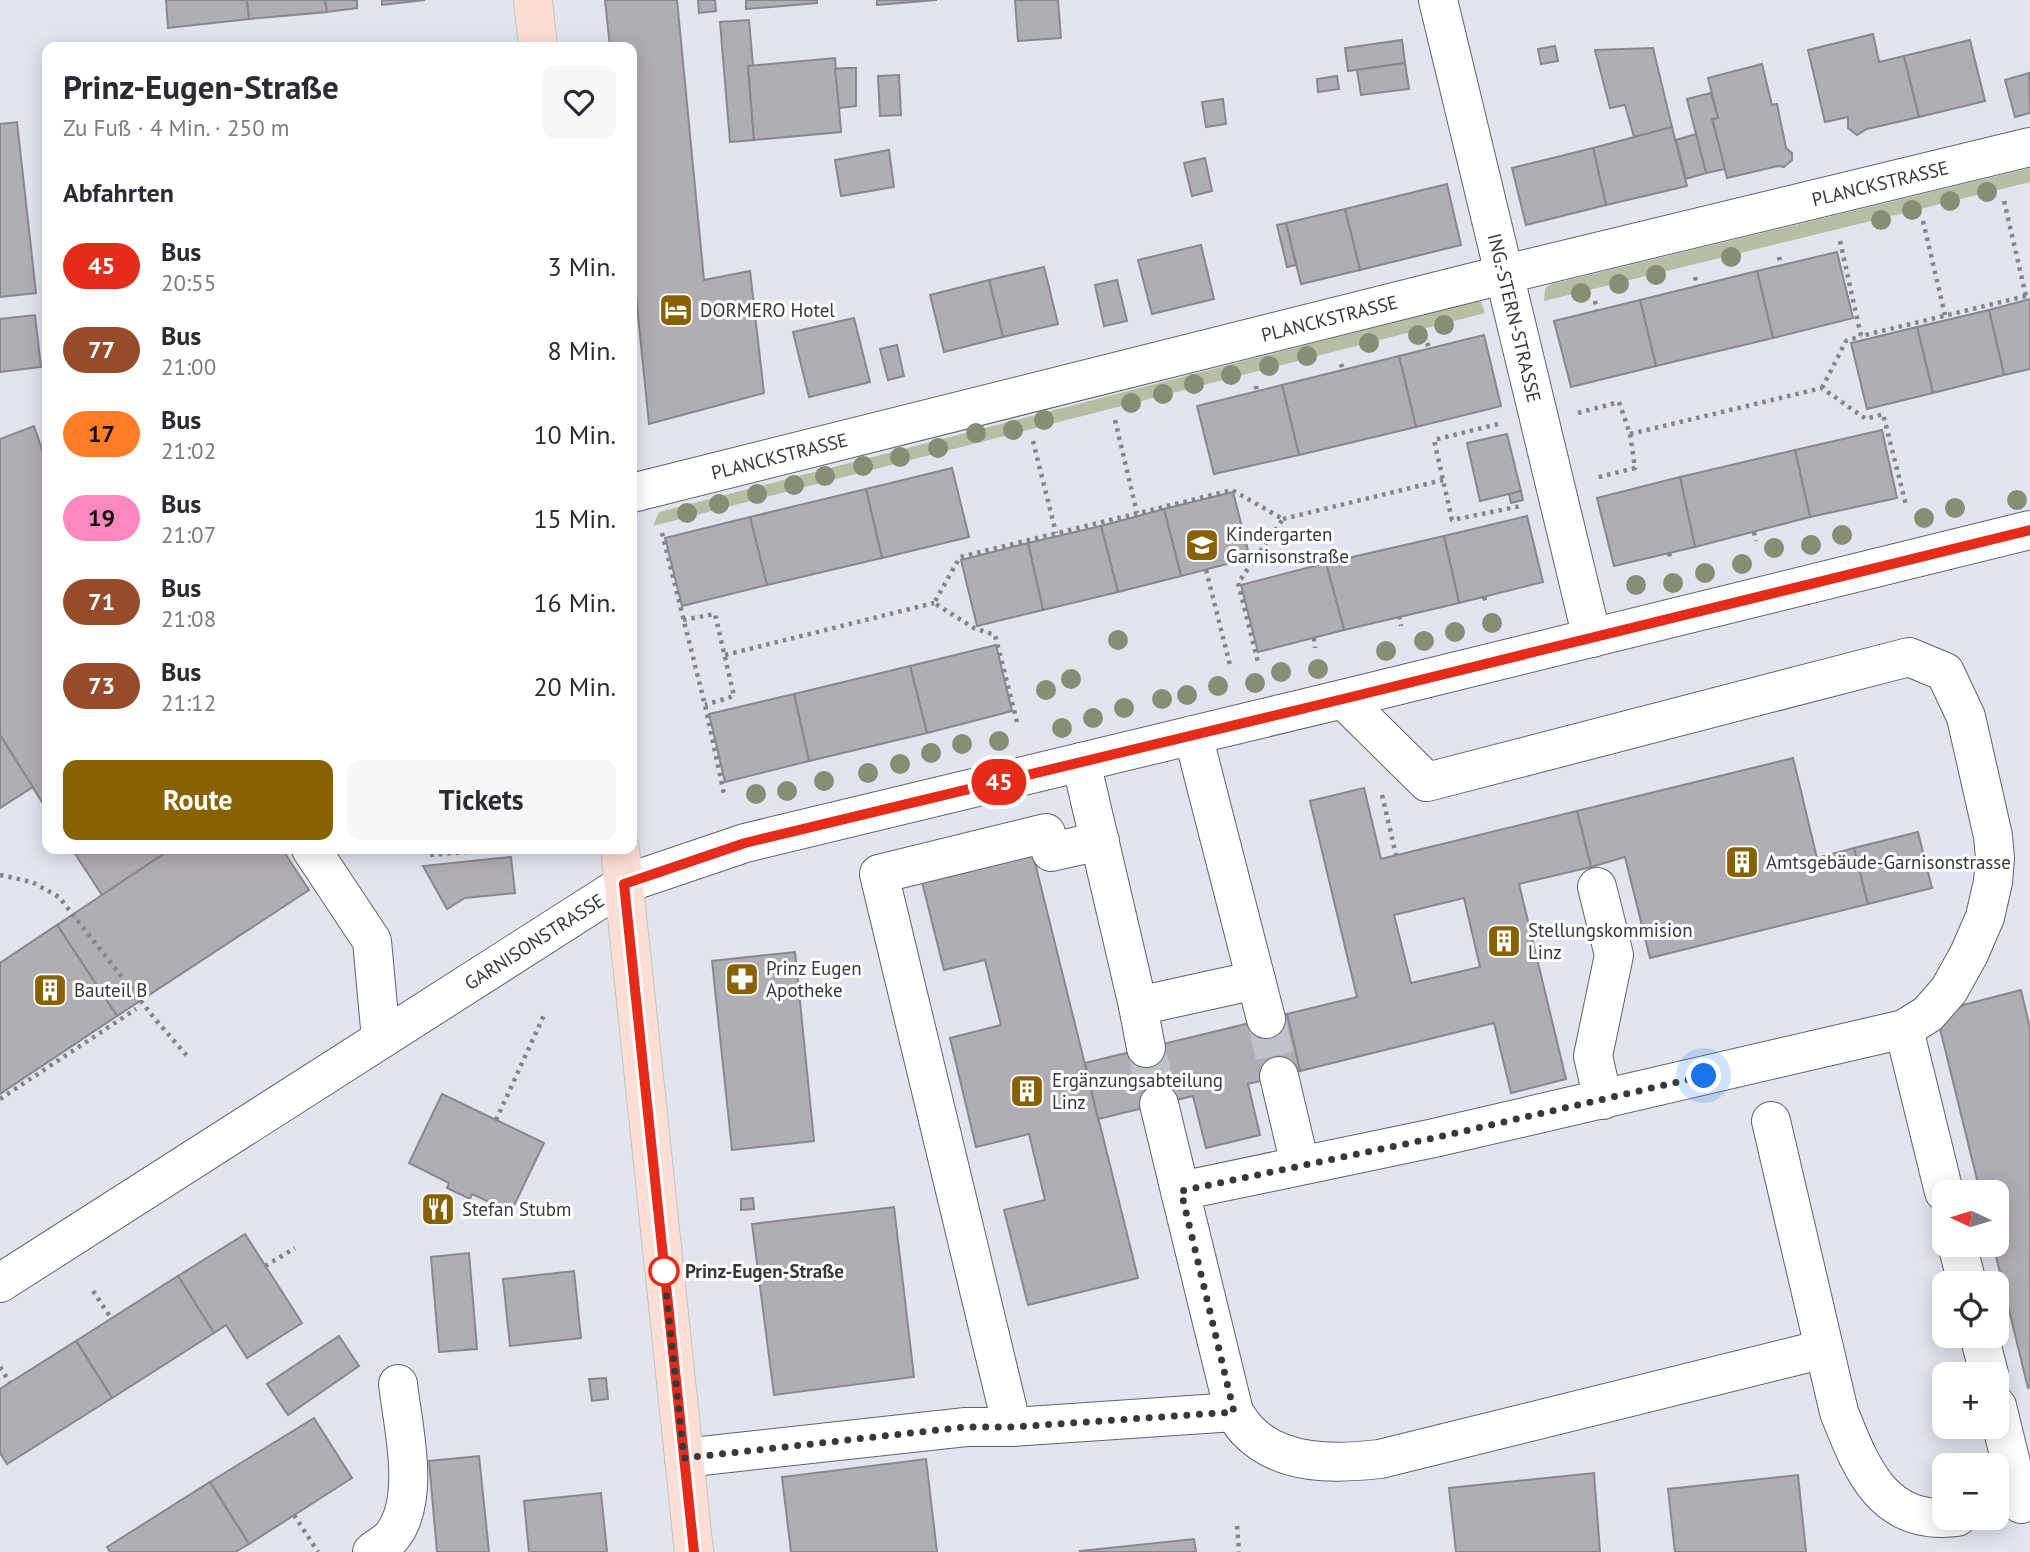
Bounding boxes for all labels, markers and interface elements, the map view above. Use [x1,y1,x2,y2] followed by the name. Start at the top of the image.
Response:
[63,65,339,108] text: Prinz-Eugen-Straße
[542,65,616,139] button: heart
[63,113,289,142] text: Zu Fuß · 4 Min. · 250 m
[1809,155,1951,211] street label: PLANCKSTRASSE
[63,176,174,209] text: Abfahrten
[1483,231,1547,405] street label: ING.-STERN-STRASSE
[161,235,201,268] text: Bus
[88,250,115,281] text: 45
[548,250,616,283] text: 3 Min.
[161,268,216,297] text: 20:55
[1259,290,1400,347] street label: PLANCKSTRASSE
[657,291,695,329] hotel icon: DORMERO Hotel
[700,298,835,322] place label: DORMERO Hotel
[161,319,201,352] text: Bus
[88,334,115,365] text: 77
[548,334,616,367] text: 8 Min.
[161,352,216,381] text: 21:00
[161,403,201,436] text: Bus
[88,418,115,449] text: 17
[533,418,616,451] text: 10 Min.
[709,427,850,485] street label: PLANCKSTRASSE
[161,436,216,465] text: 21:02
[161,487,201,520] text: Bus
[88,502,115,533] text: 19
[533,502,616,535] text: 15 Min.
[161,520,216,549] text: 21:07
[1226,522,1349,568] place label: Kindergarten Garnisonstraße
[1183,526,1221,564] school or university icon: Kindergarten Garnisonstraße
[161,571,201,604] text: Bus
[88,586,115,617] text: 71
[533,586,616,619] text: 16 Min.
[161,604,216,633] text: 21:08
[161,655,201,688] text: Bus
[88,670,115,701] text: 73
[533,670,616,703] text: 20 Min.
[161,688,216,717] text: 21:12
[968,759,1030,805] line badge: 45
[63,760,333,840] button: Route
[347,760,616,840] button: Tickets
[985,766,1013,797] text: 45
[1723,843,1761,881] building icon: Amtsgebäude-Garnisonstrasse
[1766,850,2011,874] place label: Amtsgebäude-Garnisonstrasse
[460,888,609,995] street label: GARNISONSTRASSE
[1528,918,1693,964] place label: Stellungskommision Linz
[1485,922,1523,960] building icon: Stellungskommision Linz
[766,956,862,1002] place label: Prinz Eugen Apotheke
[723,960,761,998] pharmacy icon: Prinz Eugen Apotheke
[31,971,69,1009] building icon: Bauteil B
[74,978,147,1002] place label: Bauteil B
[1686,1058,1721,1093] your location
[1052,1068,1223,1114] place label: Ergänzungsabteilung Linz
[1008,1072,1046,1110] building icon: Ergänzungsabteilung Linz
[1932,1180,2009,1256] north arrow
[1932,1180,2009,1530] map controls
[419,1190,457,1228] restaurant icon: Stefan Stubm
[462,1197,571,1221] place label: Stefan Stubm
[649,1256,679,1286] marker: Prinz-Eugen-Straße
[685,1259,844,1283] place label: Prinz-Eugen-Straße
[1932,1271,2009,1348] button: locate
[1932,1362,2009,1439] button: +
[1932,1453,2009,1530] button: −

